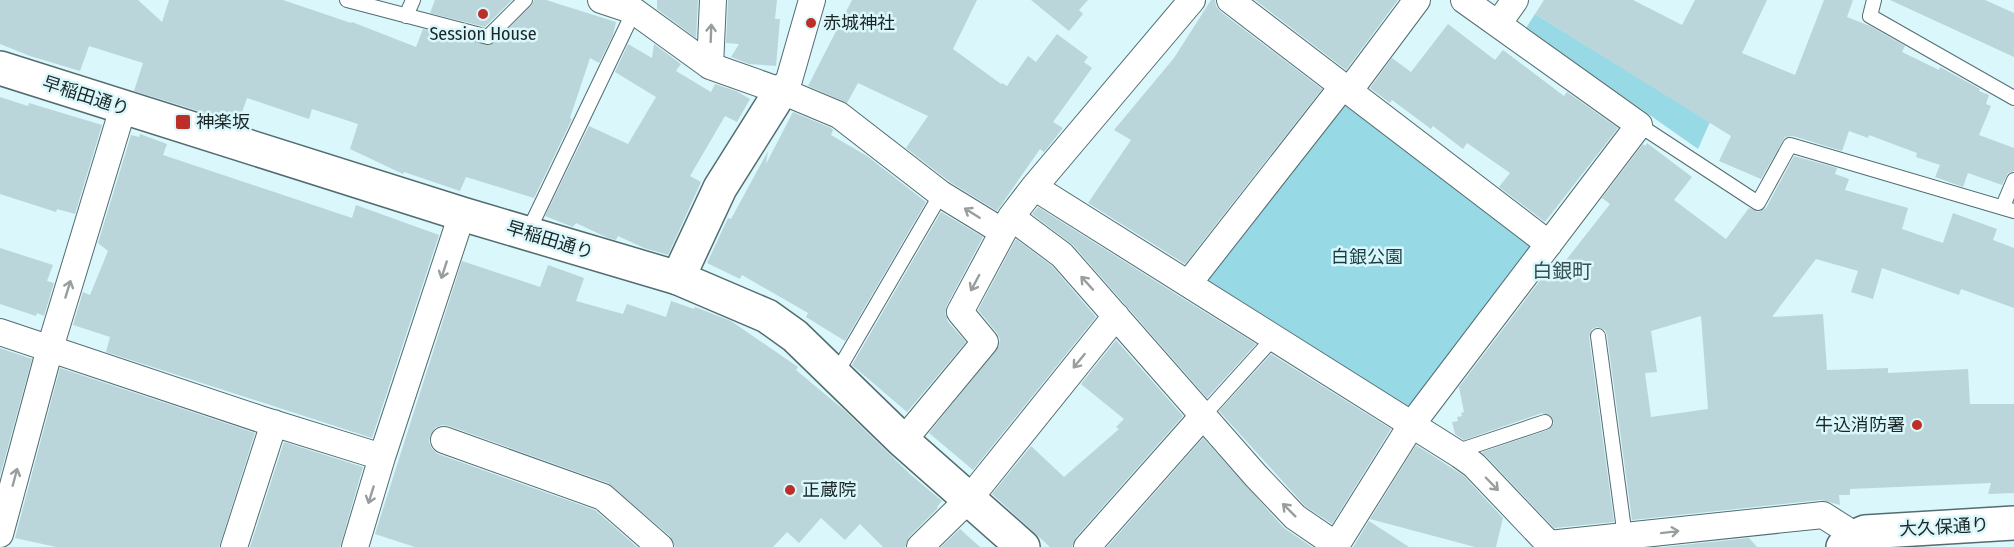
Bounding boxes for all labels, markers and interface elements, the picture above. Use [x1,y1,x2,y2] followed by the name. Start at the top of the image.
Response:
[476,7,490,21] marker: Session House
[823,12,895,34] place label: 赤城神社
[804,16,818,30] marker: 赤城神社
[429,23,537,45] place label: Session House
[706,23,717,43] one-way arrow
[40,72,132,120] street label: 早稲田通り
[196,111,250,133] place label: 神楽坂
[174,113,192,131] marker: 神楽坂
[964,206,981,218] one-way arrow
[504,216,596,264] street label: 早稲田通り
[1331,246,1403,268] park label: 白銀公園
[1532,259,1592,283] district label: 白銀町
[437,260,448,279] one-way arrow
[969,274,981,291] one-way arrow
[1080,276,1094,291] one-way arrow
[63,280,74,299] one-way arrow
[1073,353,1086,369] one-way arrow
[1815,414,1905,436] place label: 牛込消防署
[1910,418,1924,432] marker: 牛込消防署
[10,468,21,487] one-way arrow
[1485,476,1499,491] one-way arrow
[802,479,856,501] place label: 正蔵院
[783,483,797,497] marker: 正蔵院
[365,485,376,504] one-way arrow
[1282,503,1297,518] one-way arrow
[1898,514,1990,540] street label: 大久保通り
[1660,526,1680,537] one-way arrow

